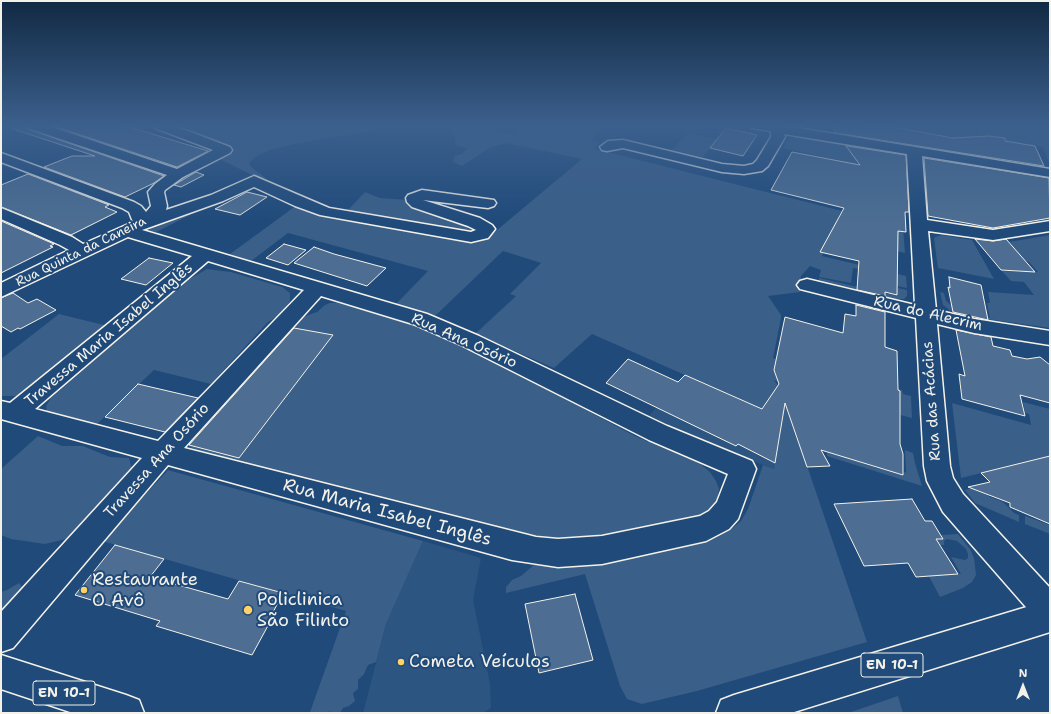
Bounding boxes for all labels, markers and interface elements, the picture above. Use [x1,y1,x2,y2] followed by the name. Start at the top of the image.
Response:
[13,214,149,290] street label: Rua Quinta da Caneira
[21,259,197,411] street label: Travessa Maria Isabel Inglês
[872,293,984,335] street label: Rua do Alecrim
[408,310,520,372] street label: Rua Ana Osório
[919,341,945,461] street label: Rua das Acácias
[101,400,213,522] street label: Travessa Ana Osório
[280,475,494,551] street label: Rua Maria Isabel Inglês
[92,569,198,612] place label: Restaurante O Avô
[79,585,89,595] marker: Restaurante O Avô
[257,589,349,632] place label: Policlinica São Filinto
[242,604,254,616] marker: Policlinica São Filinto
[409,651,550,673] place label: Cometa Veículos
[861,653,923,677] road number: EN 10-1
[396,657,406,667] marker: Cometa Veículos
[1003,666,1043,706] north arrow
[1019,666,1027,681] text: N
[33,681,95,705] road number: EN 10-1

